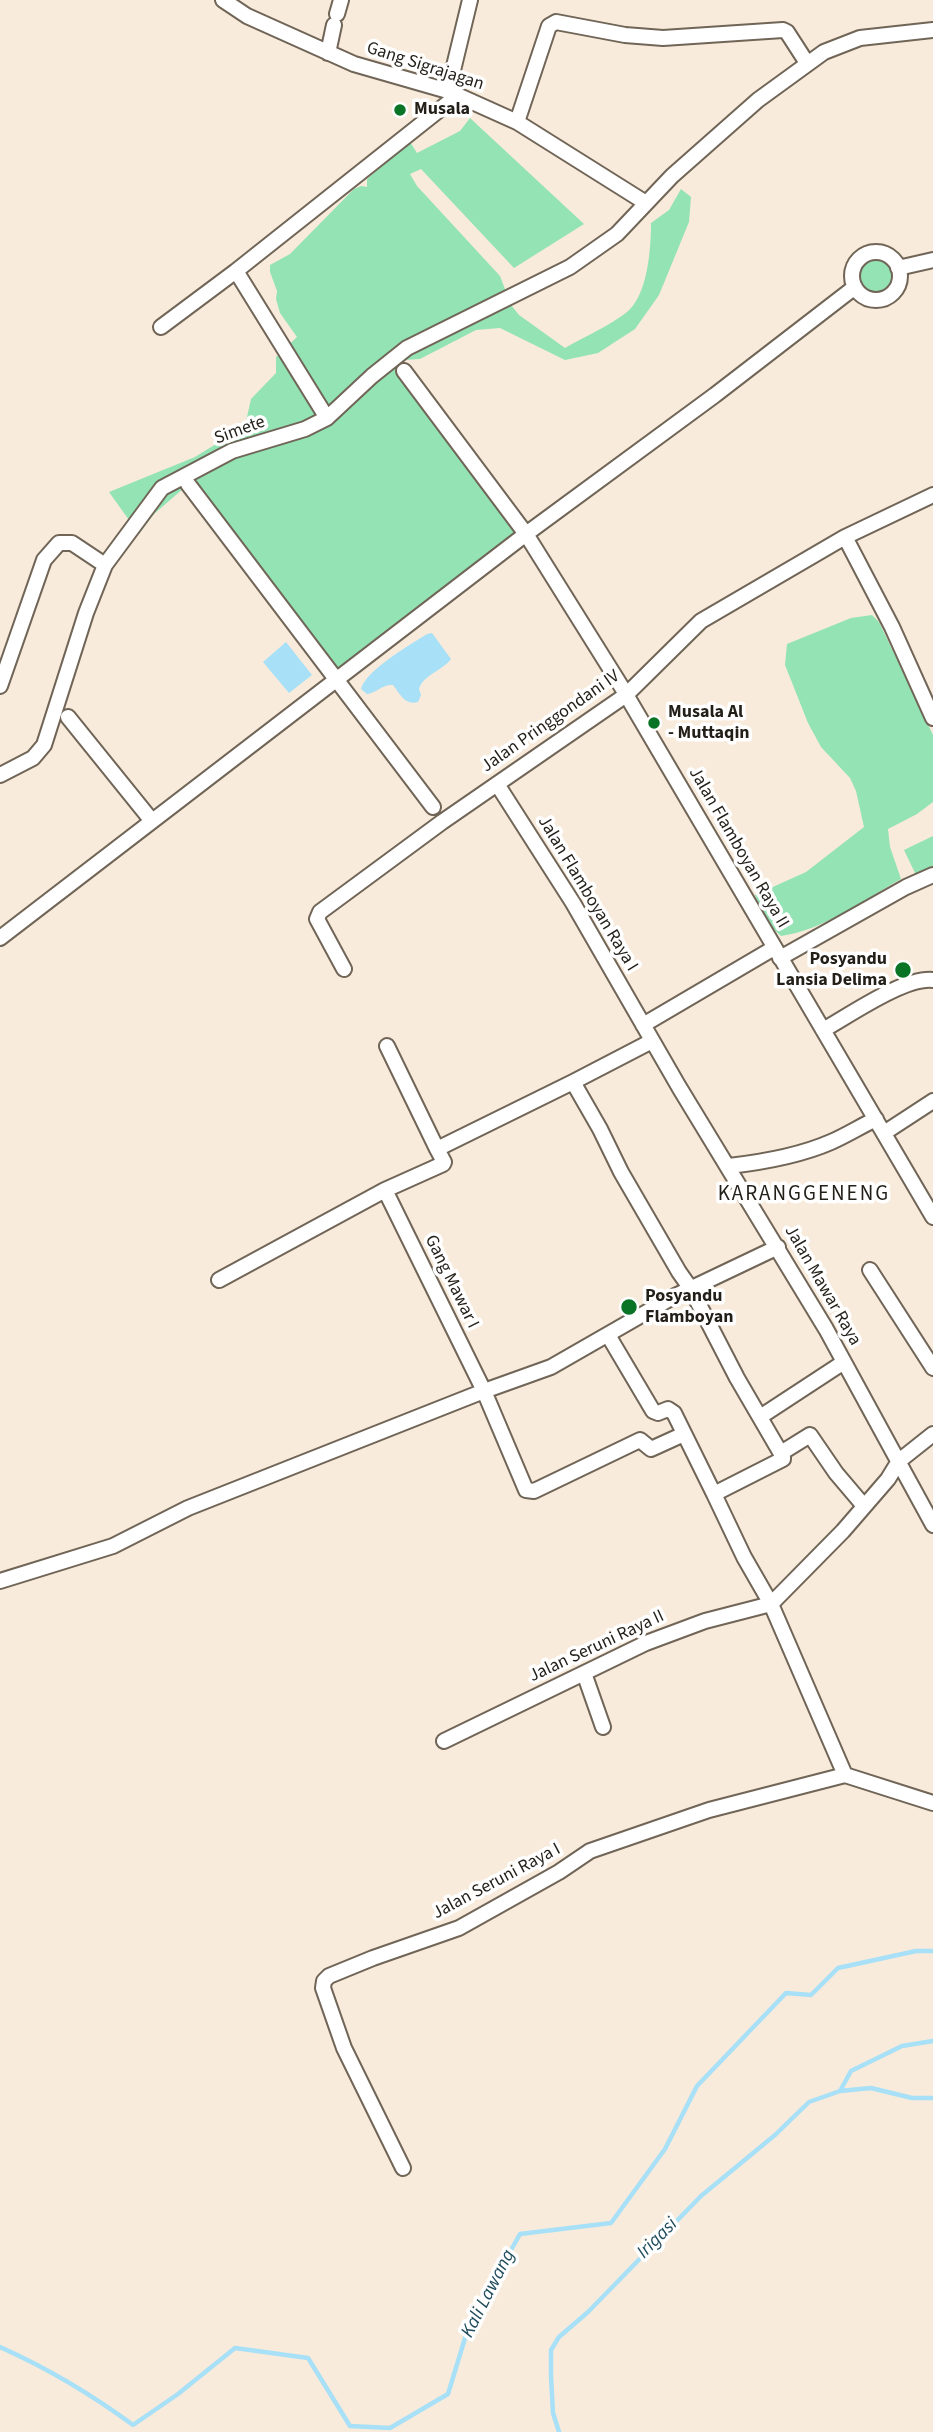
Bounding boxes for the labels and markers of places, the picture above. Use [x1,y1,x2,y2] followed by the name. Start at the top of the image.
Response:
[414,99,470,121] place label: Musala
[392,102,408,118] marker: Musala
[668,702,750,744] place label: Musala Al - Muttaqin
[646,715,662,731] marker: Musala Al - Muttaqin
[776,949,887,992] place label: Posyandu Lansia Delima
[893,960,913,980] marker: Posyandu Lansia Delima
[645,1286,733,1328] place label: Posyandu Flamboyan
[619,1297,639,1317] marker: Posyandu Flamboyan

